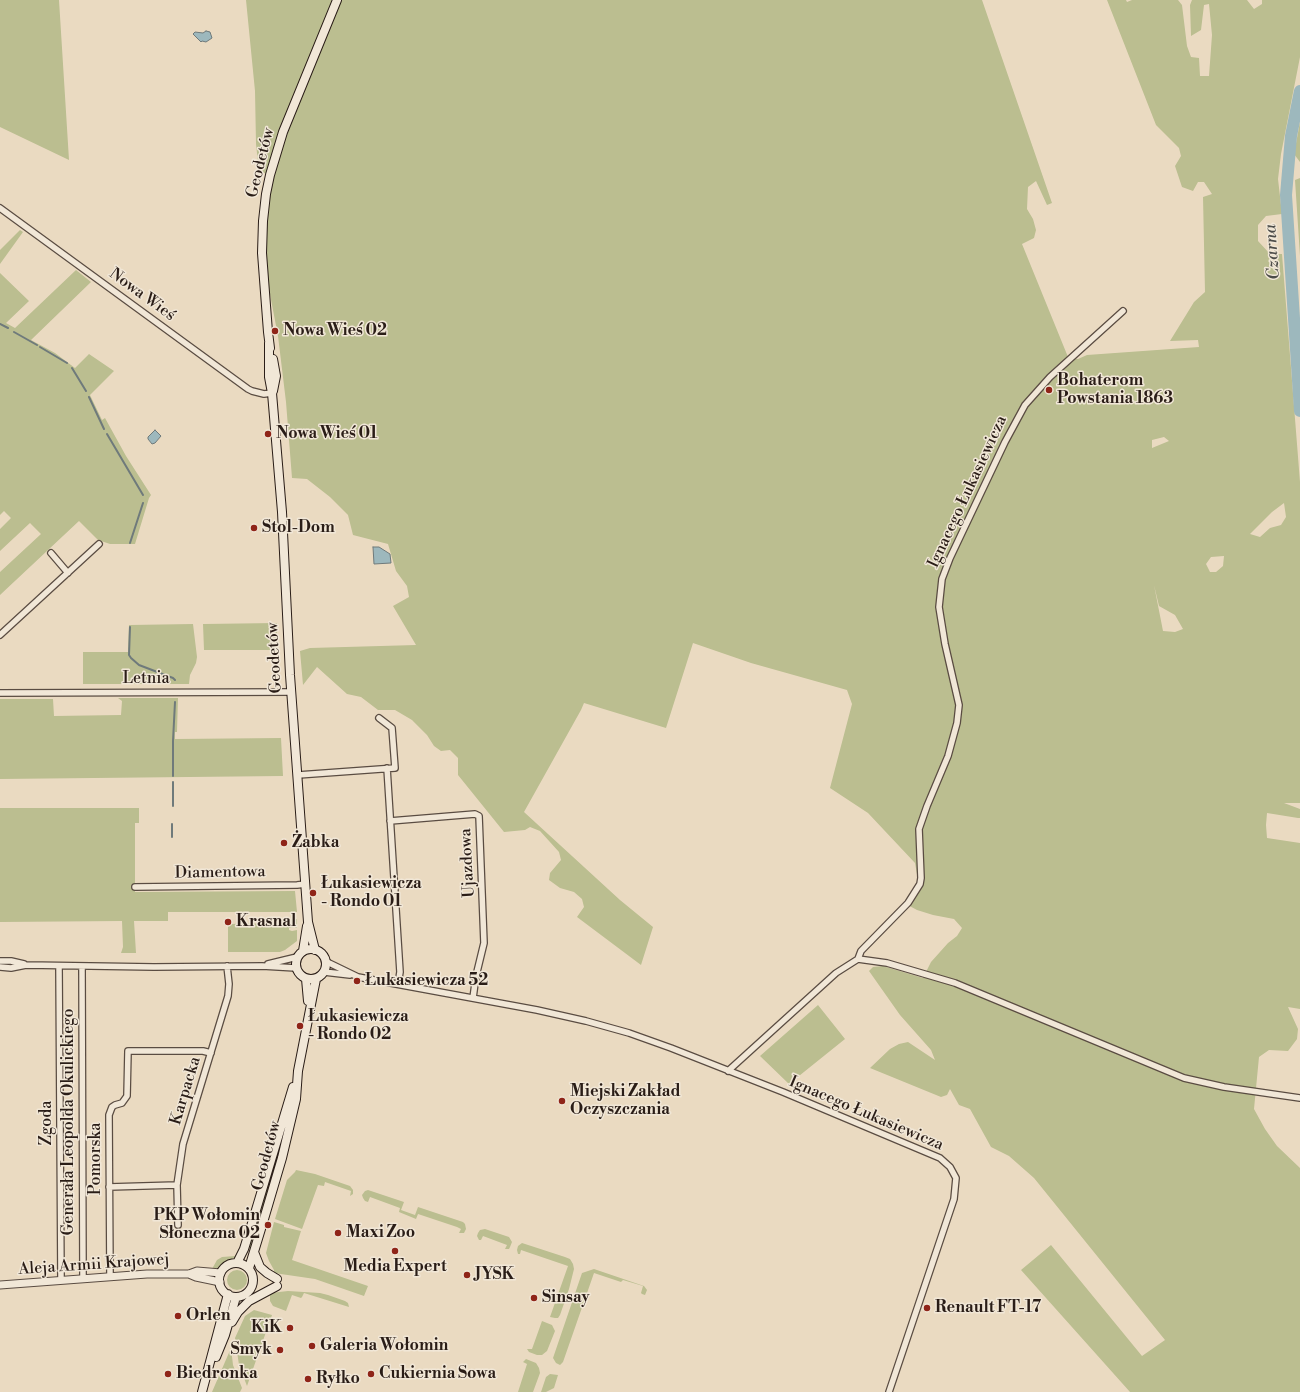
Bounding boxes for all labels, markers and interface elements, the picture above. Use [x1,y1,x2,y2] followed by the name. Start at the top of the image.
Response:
[243,126,279,200] street label: Geodetów
[1261,224,1285,280] water label: Czarna
[105,265,179,325] street label: Nowa Wieś
[283,321,387,341] place label: Nowa Wieś 02
[270,326,280,336] marker: Nowa Wieś 02
[1057,371,1173,409] place label: Bohaterom Powstania 1863
[1044,385,1054,395] marker: Bohaterom Powstania 1863
[924,413,1012,571] street label: Ignacego Łukasiewicza
[276,424,377,444] place label: Nowa Wieś 01
[263,429,273,439] marker: Nowa Wieś 01
[262,518,335,538] place label: Stol-Dom
[249,523,259,533] marker: Stol-Dom
[264,622,286,694] street label: Geodetów
[122,669,170,689] street label: Letnia
[457,828,479,898] street label: Ujazdowa
[292,833,339,853] place label: Żabka
[279,838,289,848] marker: Żabka
[174,863,266,883] street label: Diamentowa
[321,874,422,912] place label: Łukasiewicza - Rondo 01
[308,888,318,898] marker: Łukasiewicza - Rondo 01
[236,912,296,932] place label: Krasnal
[223,917,233,927] marker: Krasnal
[365,971,488,991] place label: Łukasiewicza 52
[352,976,362,986] marker: Łukasiewicza 52
[308,1007,409,1045] place label: Łukasiewicza - Rondo 02
[59,1008,79,1236] street label: Generała Leopolda Okulickiego
[295,1021,305,1031] marker: Łukasiewicza - Rondo 02
[167,1055,205,1127] street label: Karpacka
[786,1073,946,1155] street label: Ignacego Łukasiewicza
[570,1082,681,1120] place label: Miejski Zakład Oczyszczania
[557,1096,567,1106] marker: Miejski Zakład Oczyszczania
[37,1101,57,1145] street label: Zgoda
[249,1119,285,1193] street label: Geodetów
[86,1123,106,1195] street label: Pomorska
[154,1206,260,1244] place label: PKP Wołomin Słoneczna 02
[263,1220,273,1230] marker: PKP Wołomin Słoneczna 02
[346,1223,415,1243] place label: Maxi Zoo
[333,1228,343,1238] marker: Maxi Zoo
[390,1246,400,1256] marker: Media Expert
[18,1250,170,1280] street label: Aleja Armii Krajowej
[343,1257,447,1277] place label: Media Expert
[475,1265,515,1285] place label: JYSK
[462,1270,472,1280] marker: JYSK
[542,1288,590,1308] place label: Sinsay
[529,1293,539,1303] marker: Sinsay
[935,1298,1041,1318] place label: Renault FT-17
[922,1303,932,1313] marker: Renault FT-17
[186,1306,231,1326] place label: Orlen
[173,1311,183,1321] marker: Orlen
[251,1318,282,1338] place label: KiK
[285,1323,295,1333] marker: KiK
[320,1336,448,1356] place label: Galeria Wołomin
[230,1340,272,1360] place label: Smyk
[307,1341,317,1351] marker: Galeria Wołomin
[275,1345,285,1355] marker: Smyk
[176,1364,258,1384] place label: Biedronka
[379,1364,496,1384] place label: Cukiernia Sowa
[163,1369,173,1379] marker: Biedronka
[316,1369,360,1389] place label: Ryłko
[366,1369,376,1379] marker: Cukiernia Sowa
[303,1374,313,1384] marker: Ryłko

